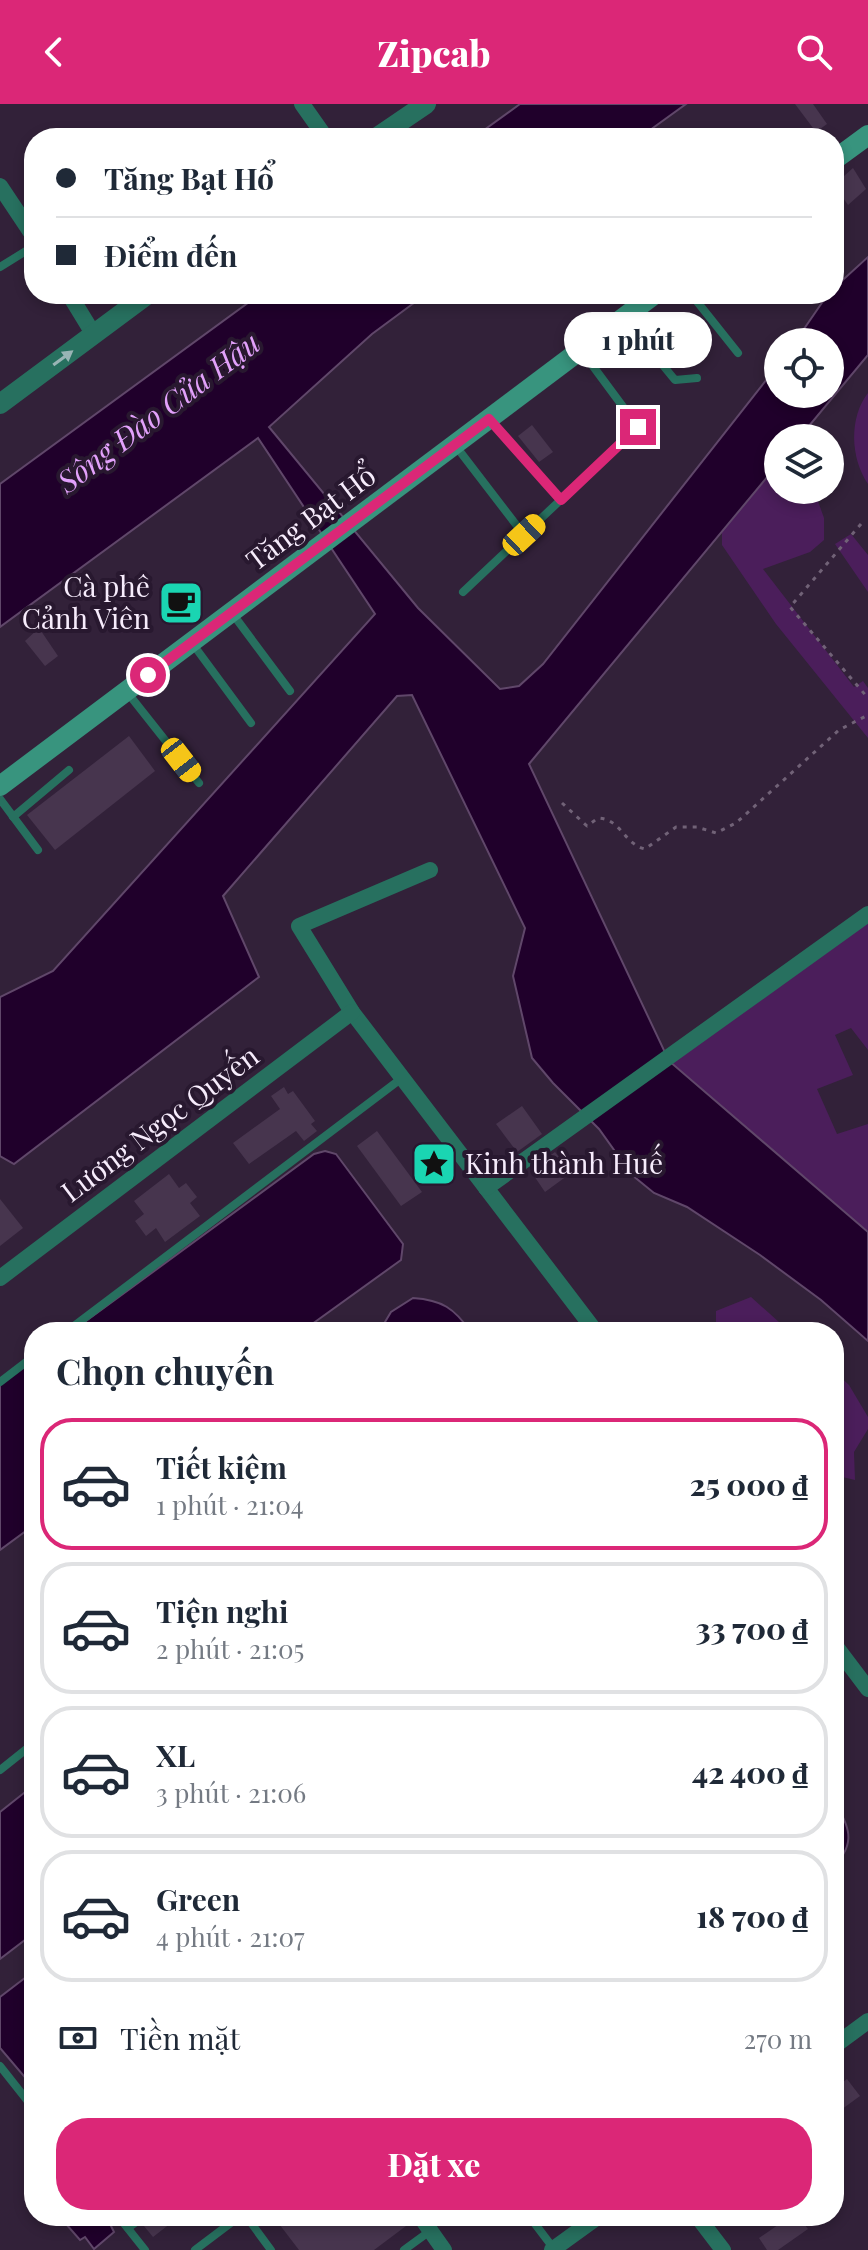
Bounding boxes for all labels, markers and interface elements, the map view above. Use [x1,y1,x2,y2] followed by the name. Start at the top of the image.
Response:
[377,28,491,76] text: Zipcab
[32,30,76,74] icon: back
[792,30,836,74] icon: search
[104,158,274,198] text: Tăng Bạt Hổ
[104,235,237,275] text: Điểm đến
[564,311,712,367] callout: 1 phút
[47,322,267,502] water label: Sông Đào Cửa Hậu
[602,322,674,357] text: 1 phút
[764,328,844,504] map controls
[764,328,844,408] button: locate
[52,350,74,366] one-way arrow
[620,409,656,445] route end
[764,424,844,504] button: layers
[238,455,384,578] street label: Tăng Bạt Hổ
[498,510,550,560] car
[22,567,150,636] place label: Cà phê Cảnh Viên
[157,579,205,627] cafe icon: Cà phê Cảnh Viên
[130,657,166,693] route start
[157,734,205,786] car
[52,1035,265,1209] street label: Lương Ngọc Quyến
[410,1140,458,1188] place icon: Kinh thành Huế
[465,1143,663,1181] place label: Kinh thành Huế
[56,1346,274,1394] text: Chọn chuyến
[156,1447,287,1487] text: Tiết kiệm
[60,1448,132,1520] icon: car
[690,1464,808,1504] text: 25 000 ₫
[156,1487,304,1522] text: 1 phút · 21:04
[156,1591,289,1631] text: Tiện nghi
[60,1592,132,1664] icon: car
[695,1608,808,1648] text: 33 700 ₫
[156,1631,304,1666] text: 2 phút · 21:05
[156,1735,195,1775] text: XL
[60,1736,132,1808] icon: car
[692,1752,808,1792] text: 42 400 ₫
[156,1775,306,1810] text: 3 phút · 21:06
[156,1879,240,1919] text: Green
[60,1880,132,1952] icon: car
[696,1896,808,1936] text: 18 700 ₫
[156,1919,305,1954] text: 4 phút · 21:07
[56,2016,100,2060] icon: cash
[120,2018,240,2058] text: Tiền mặt
[744,2021,812,2056] text: 270 m
[56,2118,812,2210] button: Đặt xe

